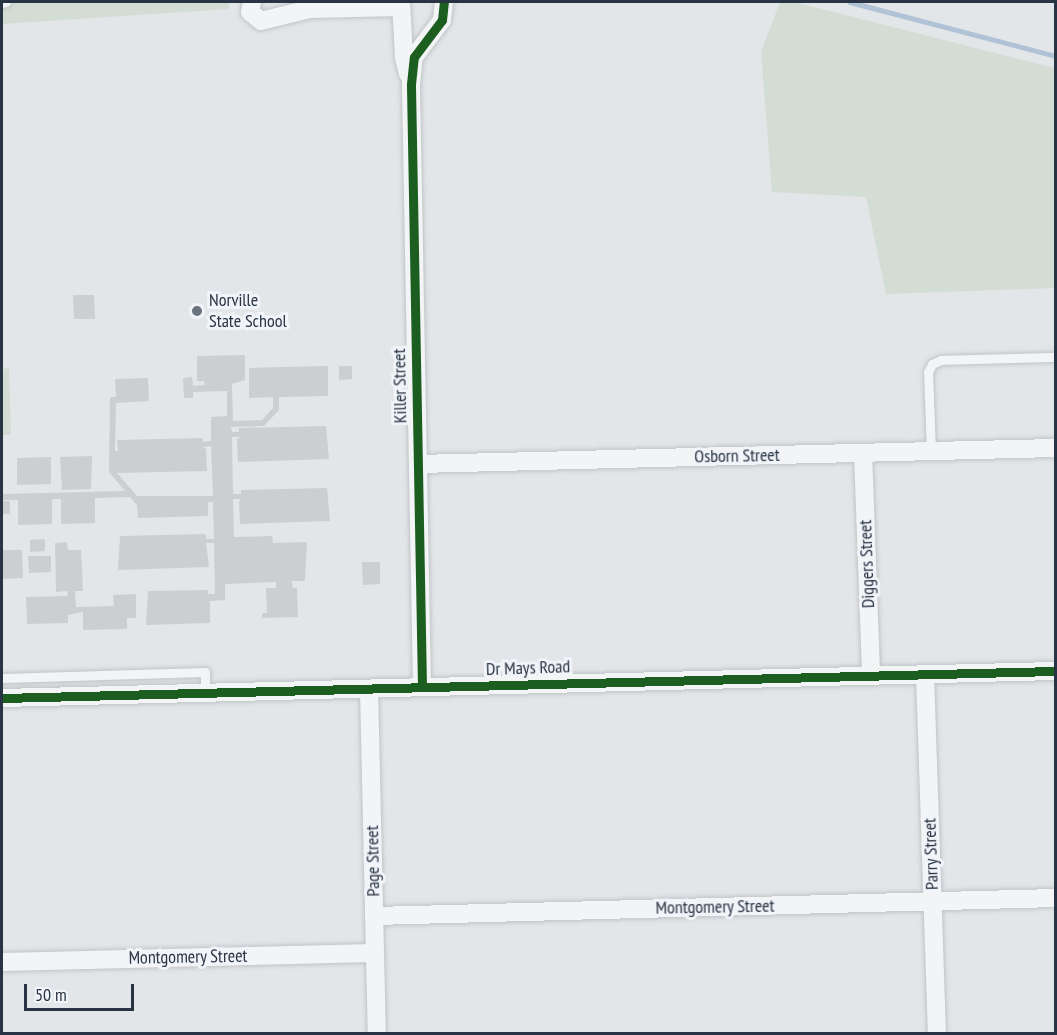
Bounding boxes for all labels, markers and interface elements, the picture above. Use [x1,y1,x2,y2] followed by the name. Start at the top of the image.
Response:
[209,290,287,332] place label: Norville State School
[190,304,204,318] marker: Norville State School
[389,349,411,423] street label: Killer Street
[694,444,780,468] street label: Osborn Street
[855,519,879,609] street label: Diggers Street
[486,656,570,680] street label: Dr Mays Road
[919,817,943,891] street label: Parry Street
[362,825,384,897] street label: Page Street
[655,895,775,919] street label: Montgomery Street
[128,945,248,969] street label: Montgomery Street
[27,972,136,1010] scale bar
[35,983,67,1006] text: 50 m

